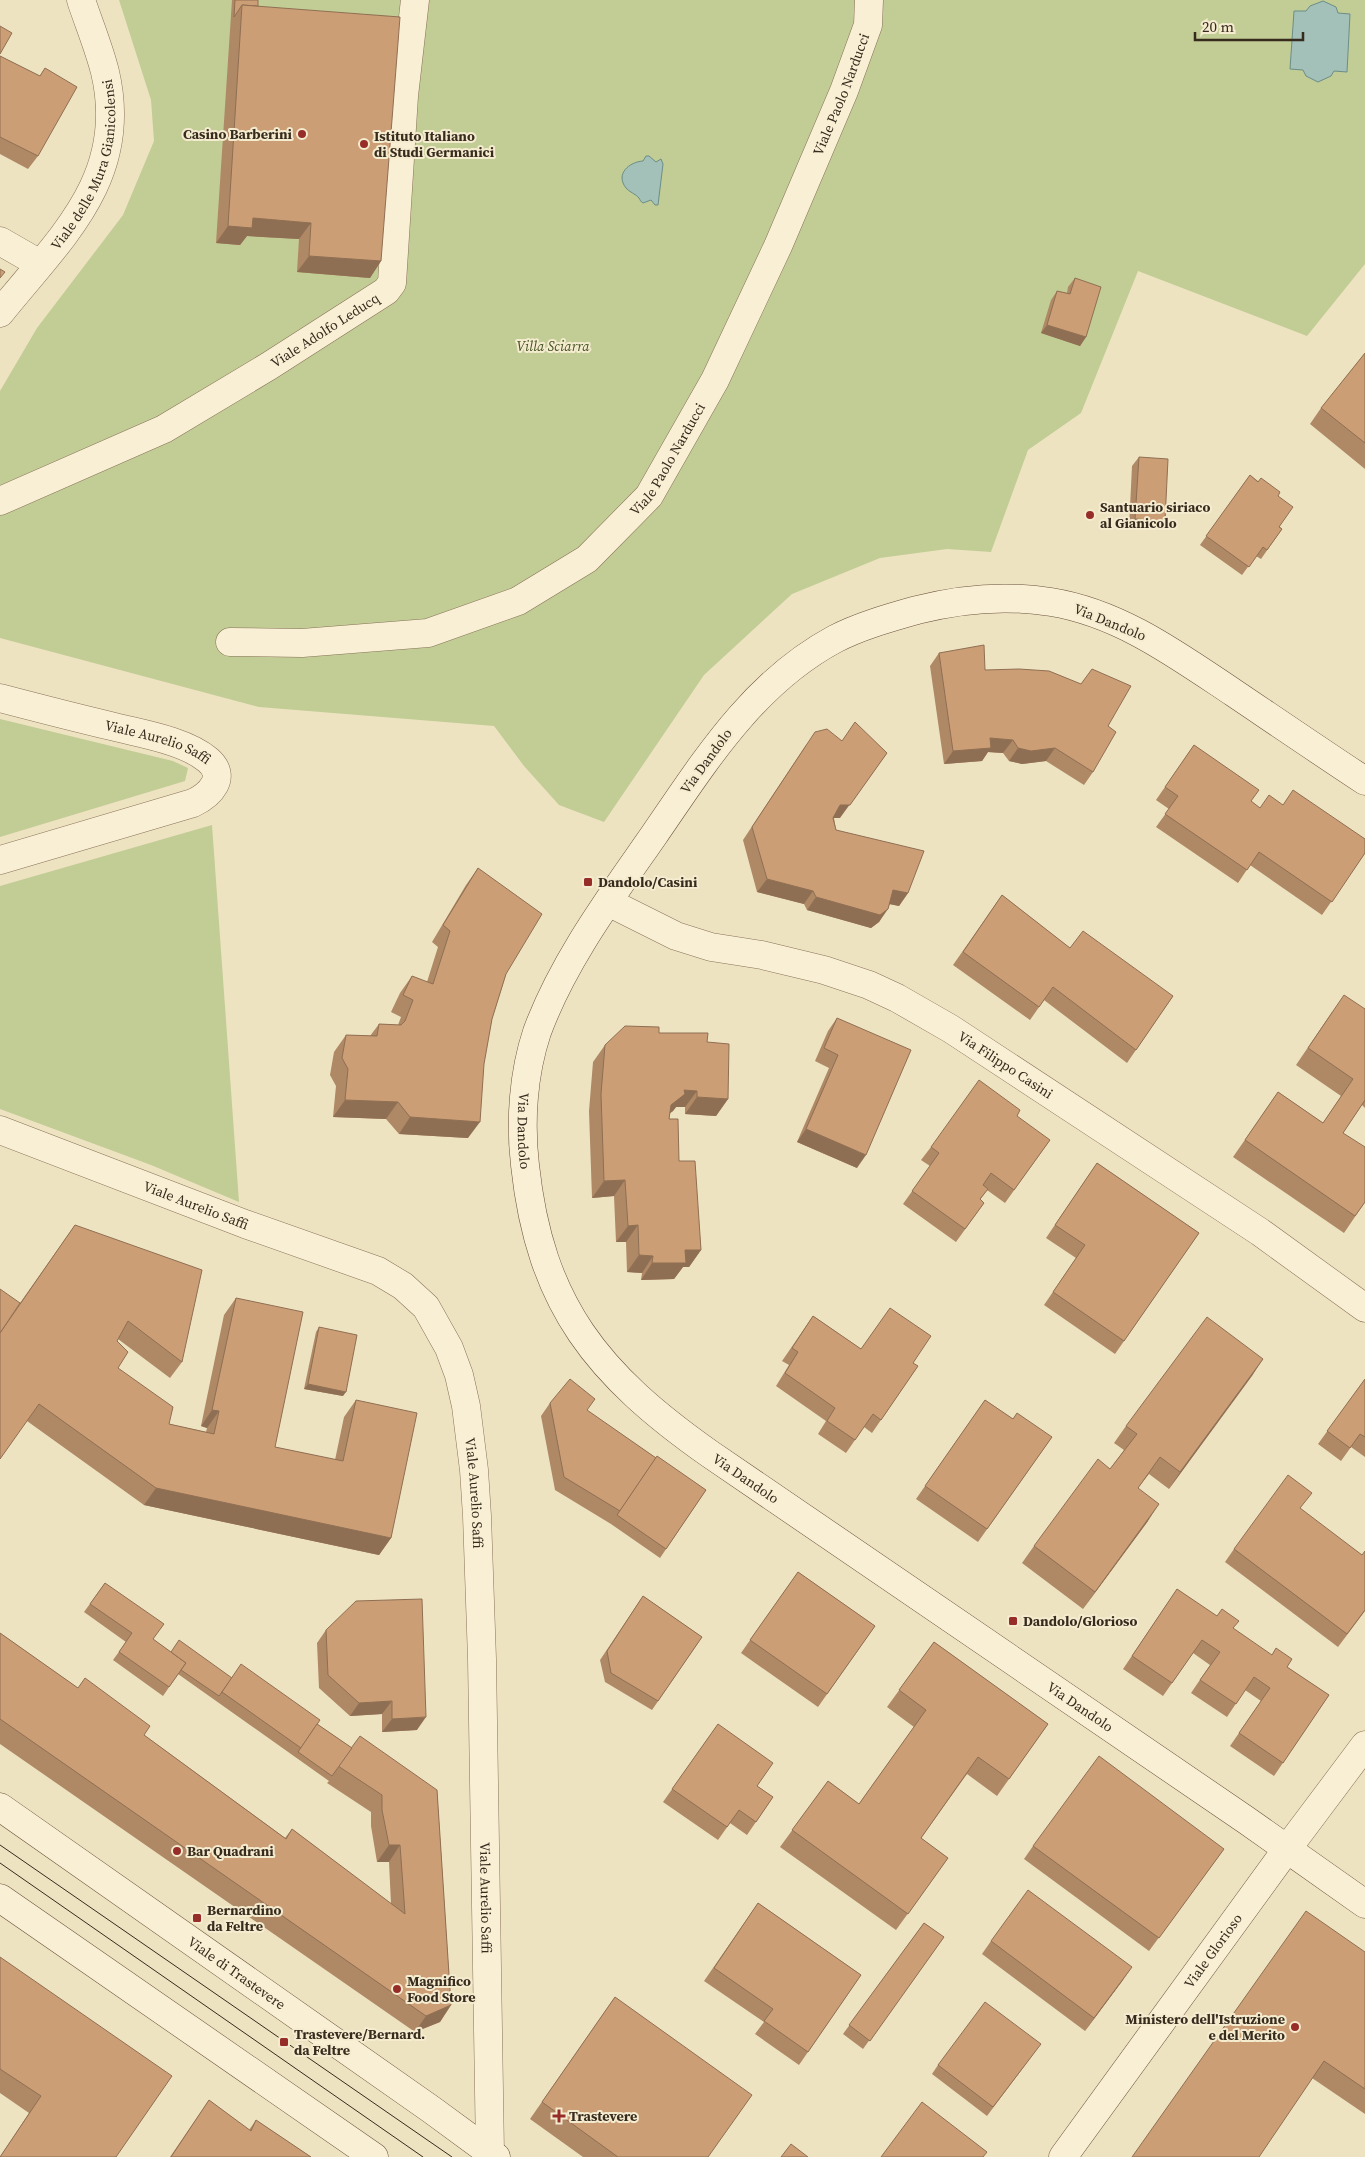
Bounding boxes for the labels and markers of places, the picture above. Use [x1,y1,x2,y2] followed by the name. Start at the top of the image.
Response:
[183,124,293,144] place label: Casino Barberini
[374,126,495,162] place label: Istituto Italiano di Studi Germanici
[296,128,308,140] marker: Casino Barberini
[358,138,370,150] marker: Istituto Italiano di Studi Germanici
[1100,497,1210,533] place label: Santuario siriaco al Gianicolo
[1084,509,1096,521] marker: Santuario siriaco al Gianicolo
[598,872,698,892] place label: Dandolo/Casini
[582,876,594,888] marker: Dandolo/Casini
[1023,1611,1137,1631] place label: Dandolo/Glorioso
[1007,1615,1019,1627] marker: Dandolo/Glorioso
[187,1841,274,1861] place label: Bar Quadrani
[171,1845,183,1857] marker: Bar Quadrani
[207,1900,282,1936] place label: Bernardino da Feltre
[191,1912,203,1924] marker: Bernardino da Feltre
[407,1971,476,2007] place label: Magnifico Food Store
[391,1983,403,1995] marker: Magnifico Food Store
[1125,2009,1285,2045] place label: Ministero dell'Istruzione e del Merito
[1289,2021,1301,2033] marker: Ministero dell'Istruzione e del Merito
[294,2024,425,2060] place label: Trastevere/Bernard. da Feltre
[278,2036,290,2048] marker: Trastevere/Bernard. da Feltre
[569,2106,637,2126] place label: Trastevere
[553,2110,565,2122] marker: Trastevere

